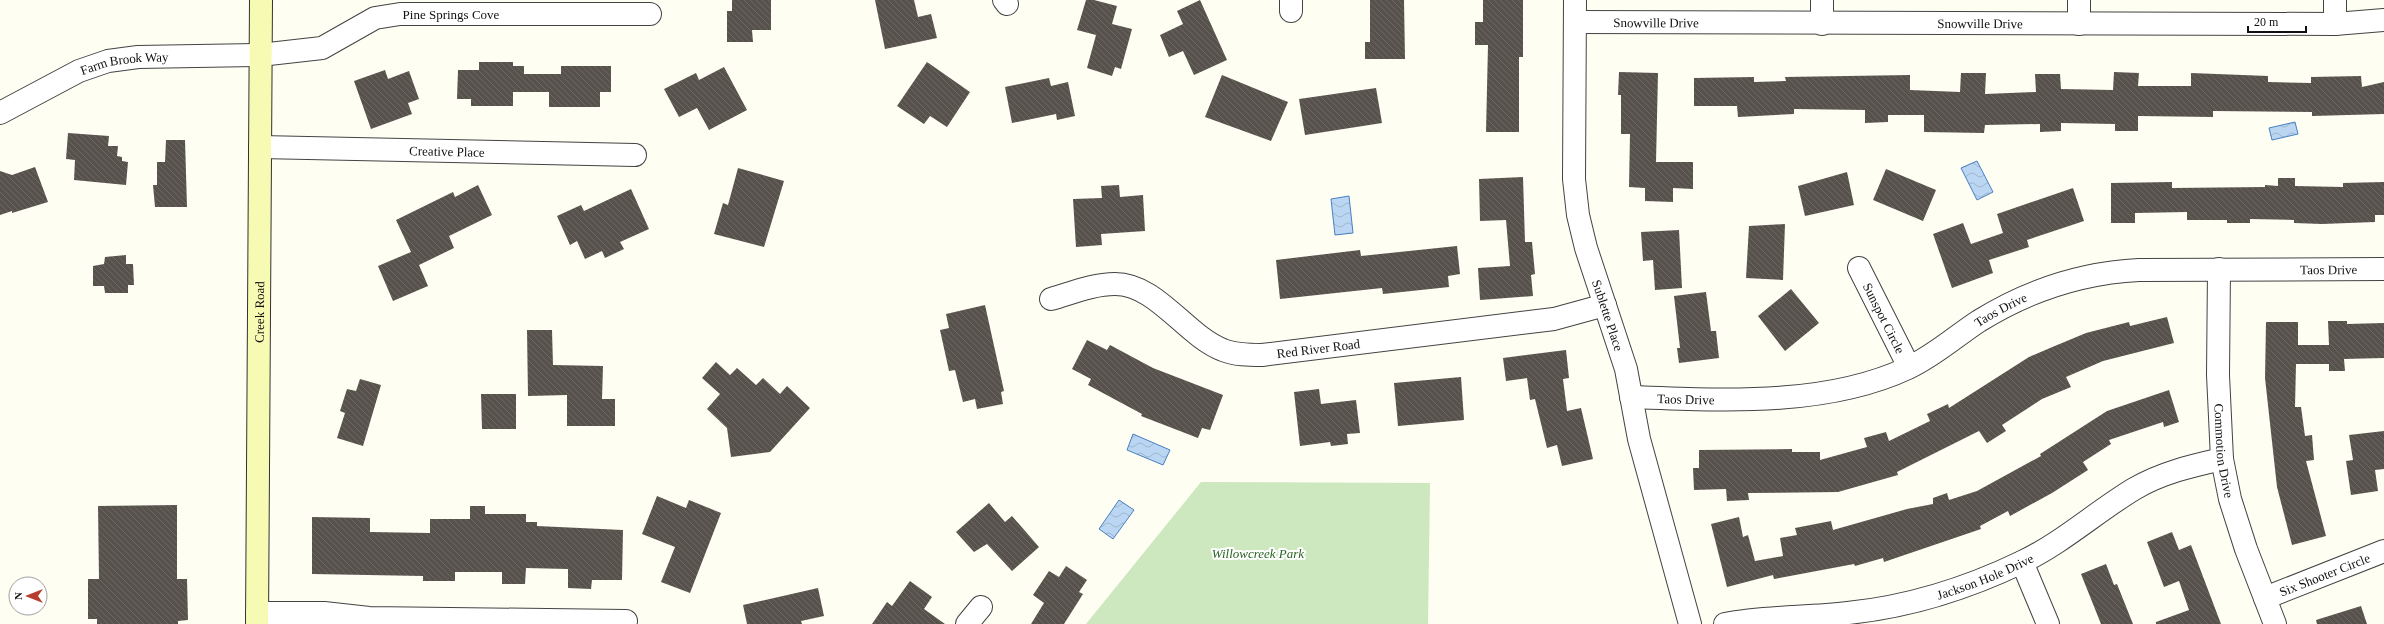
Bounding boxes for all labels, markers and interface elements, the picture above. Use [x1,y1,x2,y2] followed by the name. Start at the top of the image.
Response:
[403,7,500,22] street label: Pine Springs Cove
[2248,8,2306,34] scale bar
[1613,15,1699,30] street label: Snowville Drive
[2254,15,2279,29] text: 20 m
[1937,16,2023,31] street label: Snowville Drive
[78,49,169,78] street label: Farm Brook Way
[409,143,485,160] street label: Creative Place
[2300,262,2358,277] street label: Taos Drive
[1589,278,1627,353] street label: Sublette Place
[1860,280,1908,356] street label: Sunspot Circle
[252,281,267,343] street label: Creek Road
[1972,290,2029,330] street label: Taos Drive
[1276,336,1361,361] street label: Red River Road
[1657,391,1715,407] street label: Taos Drive
[2211,403,2237,499] street label: Commotion Drive
[1212,546,1304,561] park label: Willowcreek Park
[1935,550,2036,603] street label: Jackson Hole Drive
[2277,550,2372,600] street label: Six Shooter Circle
[8,576,48,616] north arrow
[12,592,24,600] text: N

